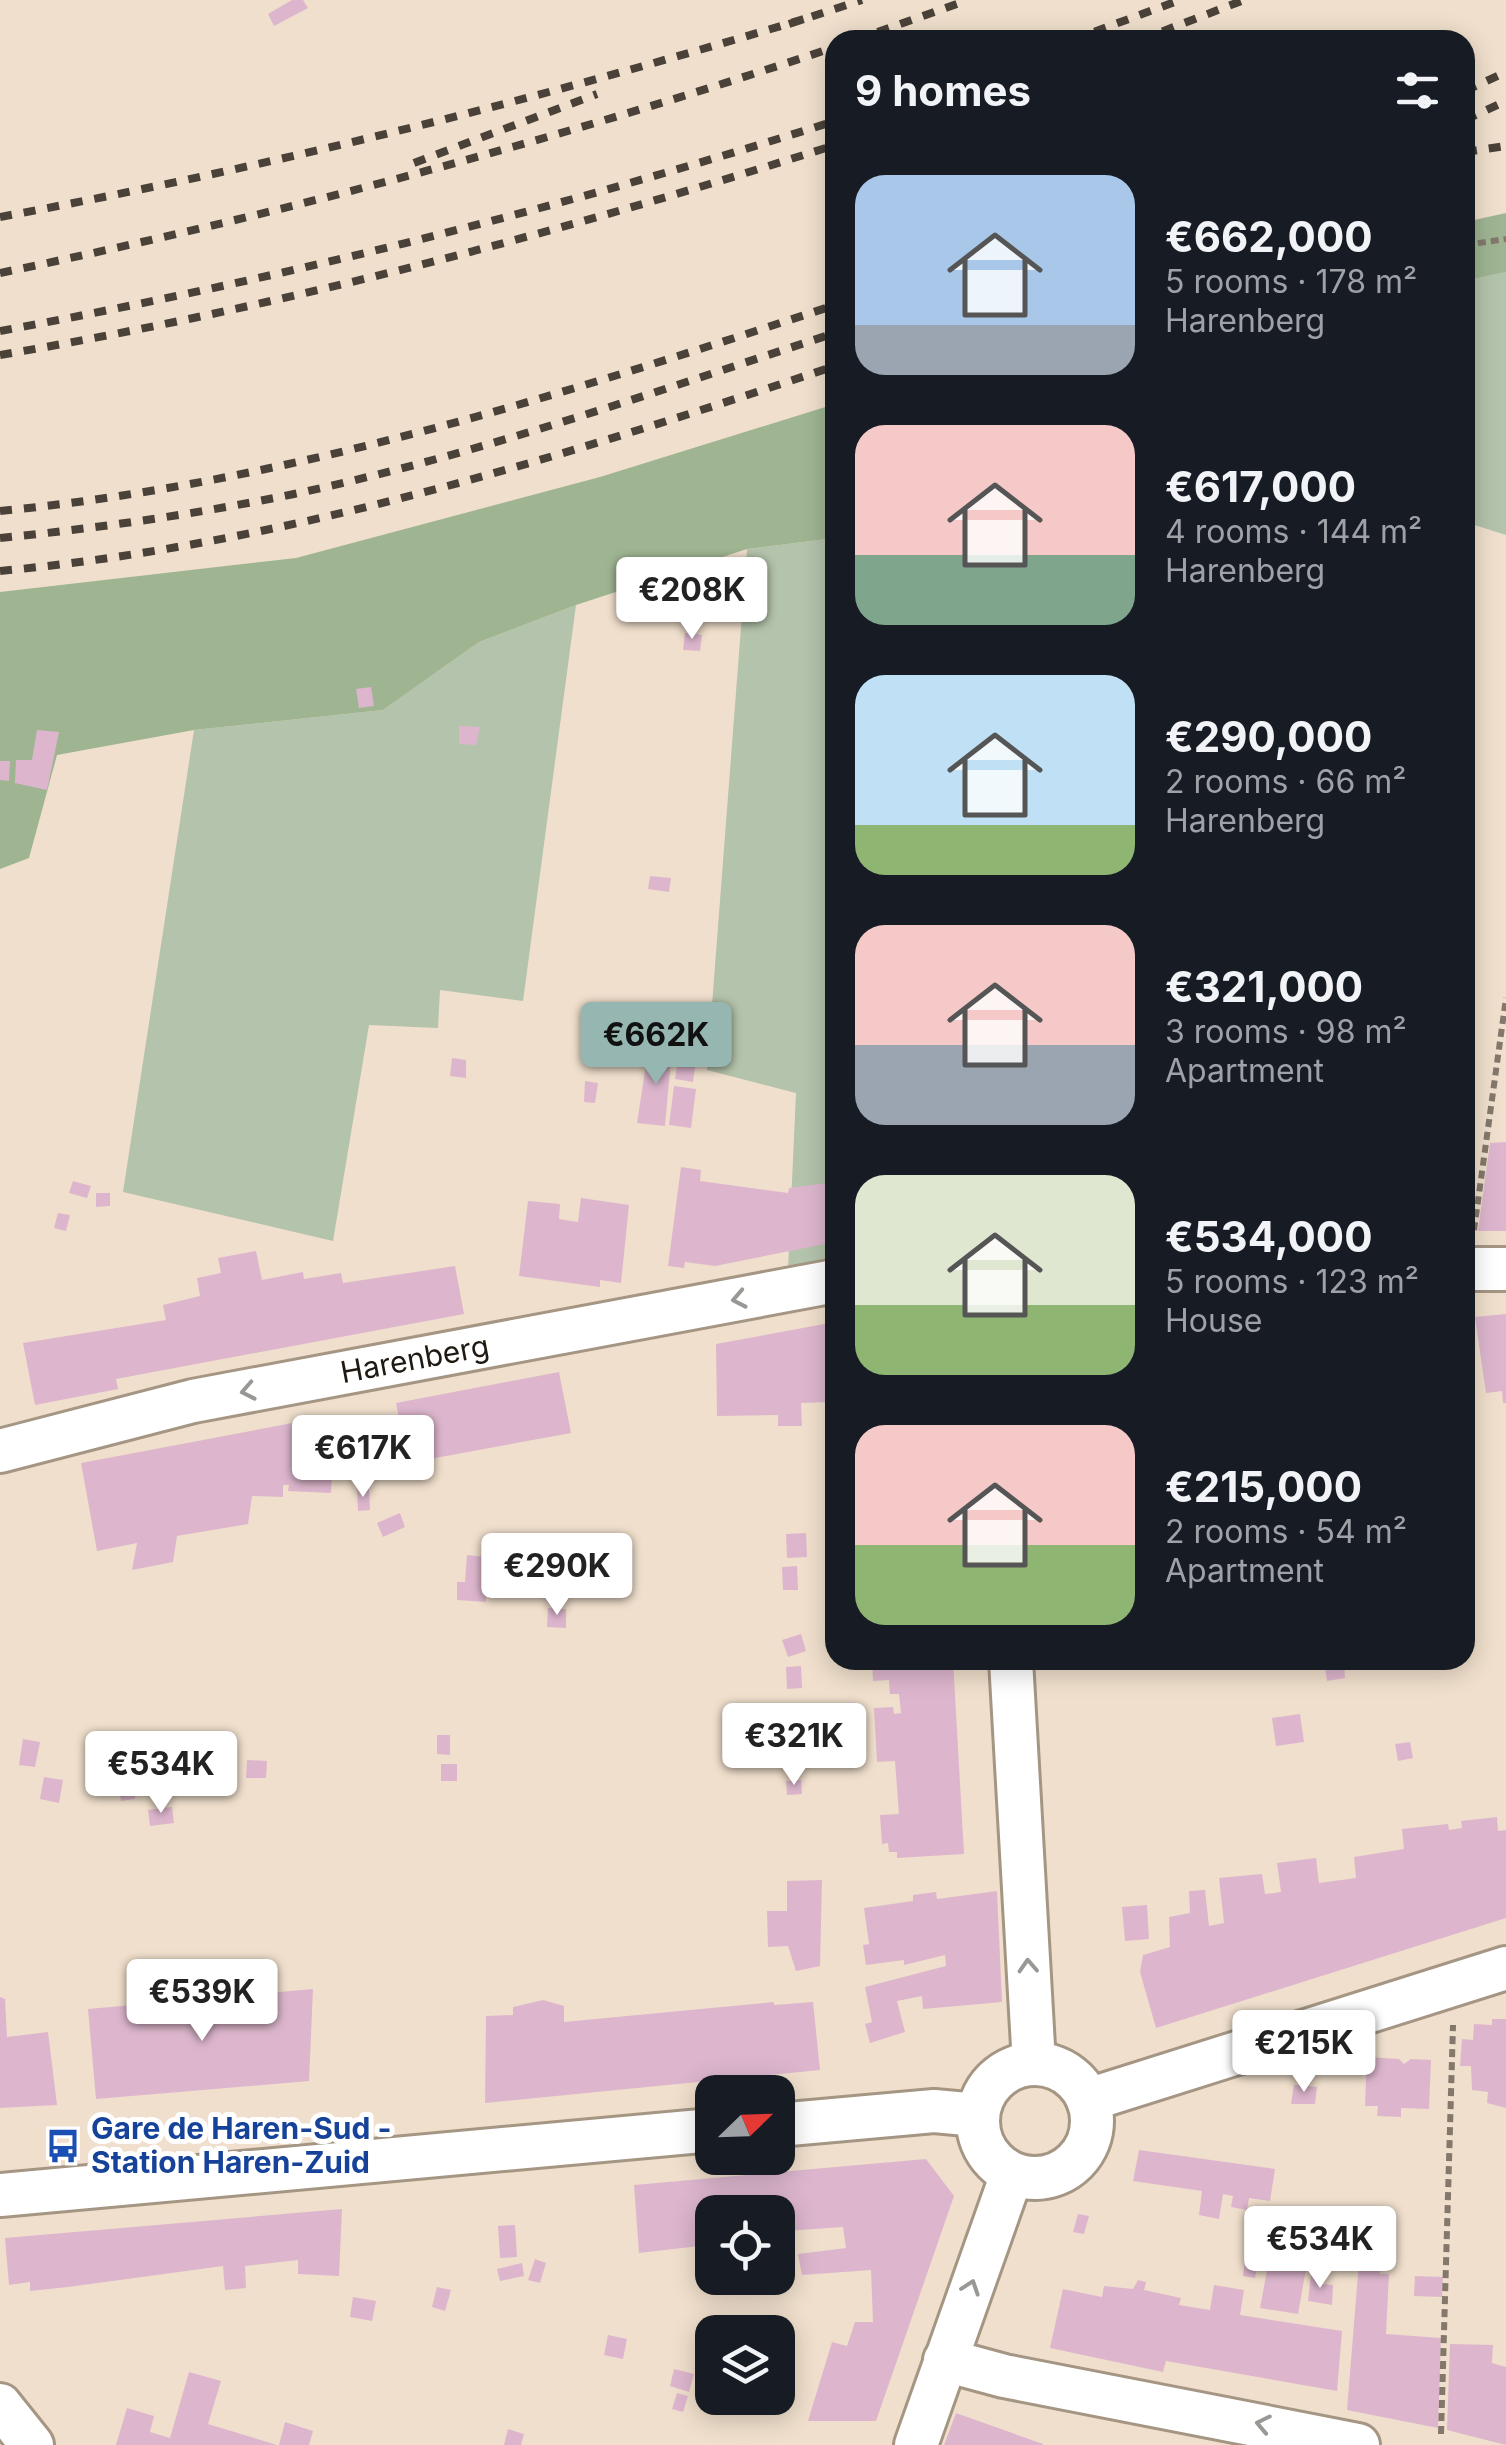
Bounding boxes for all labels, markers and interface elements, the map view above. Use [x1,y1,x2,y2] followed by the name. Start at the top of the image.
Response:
[1390,63,1445,118] icon: filters
[855,65,1031,116] text: 9 homes
[1165,211,1373,262] text: €662,000
[935,215,1055,335] icon: home
[1165,262,1417,301] text: 5 rooms · 178 m²
[1165,301,1325,340] text: Harenberg
[1165,461,1356,512] text: €617,000
[935,465,1055,585] icon: home
[1165,512,1422,551] text: 4 rooms · 144 m²
[1165,551,1325,590] text: Harenberg
[622,557,762,642] pin: €208K
[638,570,746,609] text: €208K
[1165,711,1372,762] text: €290,000
[935,715,1055,835] icon: home
[1165,762,1406,801] text: 2 rooms · 66 m²
[1165,801,1325,840] text: Harenberg
[1165,961,1363,1012] text: €321,000
[935,965,1055,1085] icon: home
[586,1002,726,1087] pin: €662K
[1165,1012,1407,1051] text: 3 rooms · 98 m²
[603,1015,709,1054] text: €662K
[1165,1051,1324,1090] text: Apartment
[1165,1211,1372,1262] text: €534,000
[935,1215,1055,1335] icon: home
[1165,1262,1419,1301] text: 5 rooms · 123 m²
[731,1288,747,1309] one-way arrow
[1165,1301,1262,1340] text: House
[337,1327,492,1390] street label: Harenberg
[239,1379,256,1400] one-way arrow
[293,1415,433,1500] pin: €617K
[314,1428,412,1467] text: €617K
[1165,1461,1362,1512] text: €215,000
[935,1465,1055,1585] icon: home
[1165,1512,1407,1551] text: 2 rooms · 54 m²
[487,1533,627,1618] pin: €290K
[503,1546,611,1585] text: €290K
[1165,1551,1324,1590] text: Apartment
[724,1703,864,1788] pin: €321K
[744,1716,844,1755] text: €321K
[91,1731,231,1816] pin: €534K
[107,1744,215,1783] text: €534K
[1018,1958,1039,1974] one-way arrow
[132,1959,272,2044] pin: €539K
[149,1972,255,2011] text: €539K
[1234,2010,1374,2095] pin: €215K
[1254,2023,1354,2062] text: €215K
[695,2075,795,2175] north arrow
[695,2075,795,2415] map controls
[91,2110,392,2180] place label: Gare de Haren-Sud - Station Haren-Zuid
[44,2127,82,2165] bus stop icon: Gare de Haren-Sud - Station Haren-Zuid
[695,2195,795,2295] button: locate
[1250,2206,1390,2291] pin: €534K
[1266,2219,1374,2258] text: €534K
[959,2279,979,2296] one-way arrow
[695,2315,795,2415] button: layers
[1254,2415,1271,2436] one-way arrow

